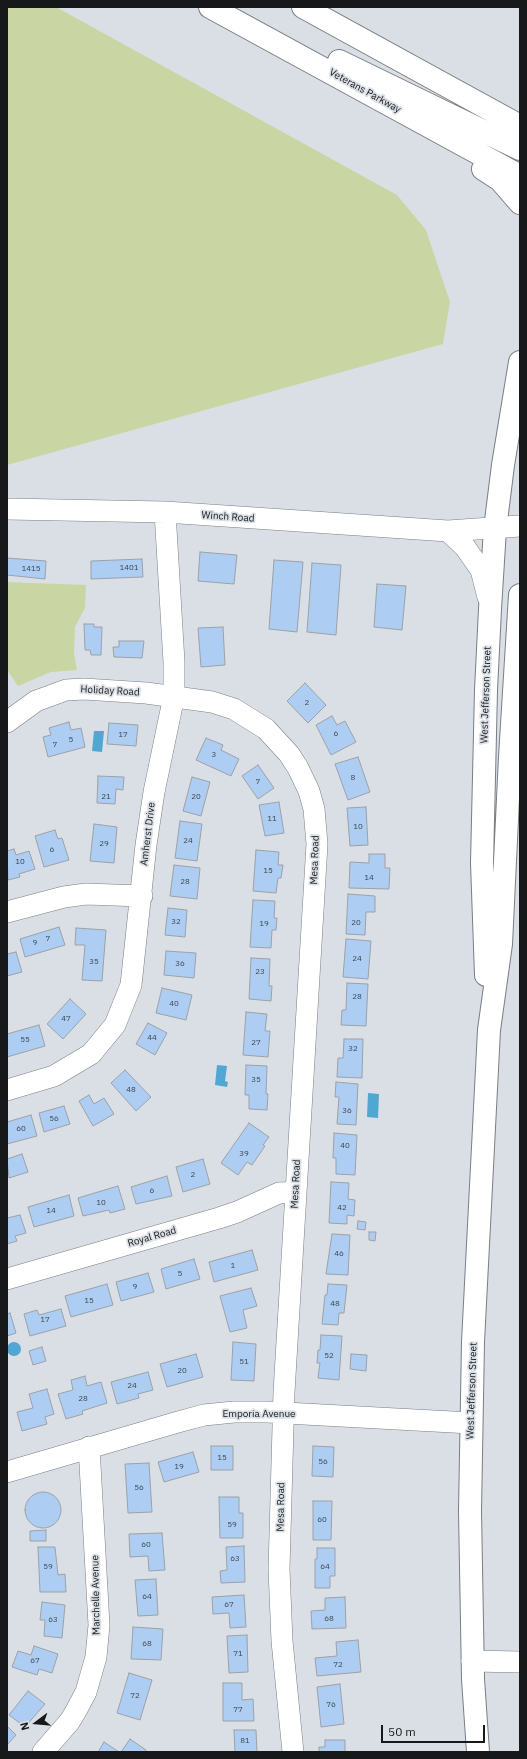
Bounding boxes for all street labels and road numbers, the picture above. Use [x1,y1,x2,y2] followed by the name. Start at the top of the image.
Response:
[327,66,403,116] street label: Veterans Parkway
[201,509,255,525] street label: Winch Road
[478,646,494,744] street label: West Jefferson Street
[80,683,140,699] street label: Holiday Road
[138,802,158,866] street label: Amherst Drive
[308,835,322,885] street label: Mesa Road
[289,1159,303,1209] street label: Mesa Road
[126,1224,178,1250] street label: Royal Road
[464,1342,480,1440] street label: West Jefferson Street
[222,1408,296,1420] street label: Emporia Avenue
[275,1482,287,1532] street label: Mesa Road
[89,1555,103,1635] street label: Marchelle Avenue

